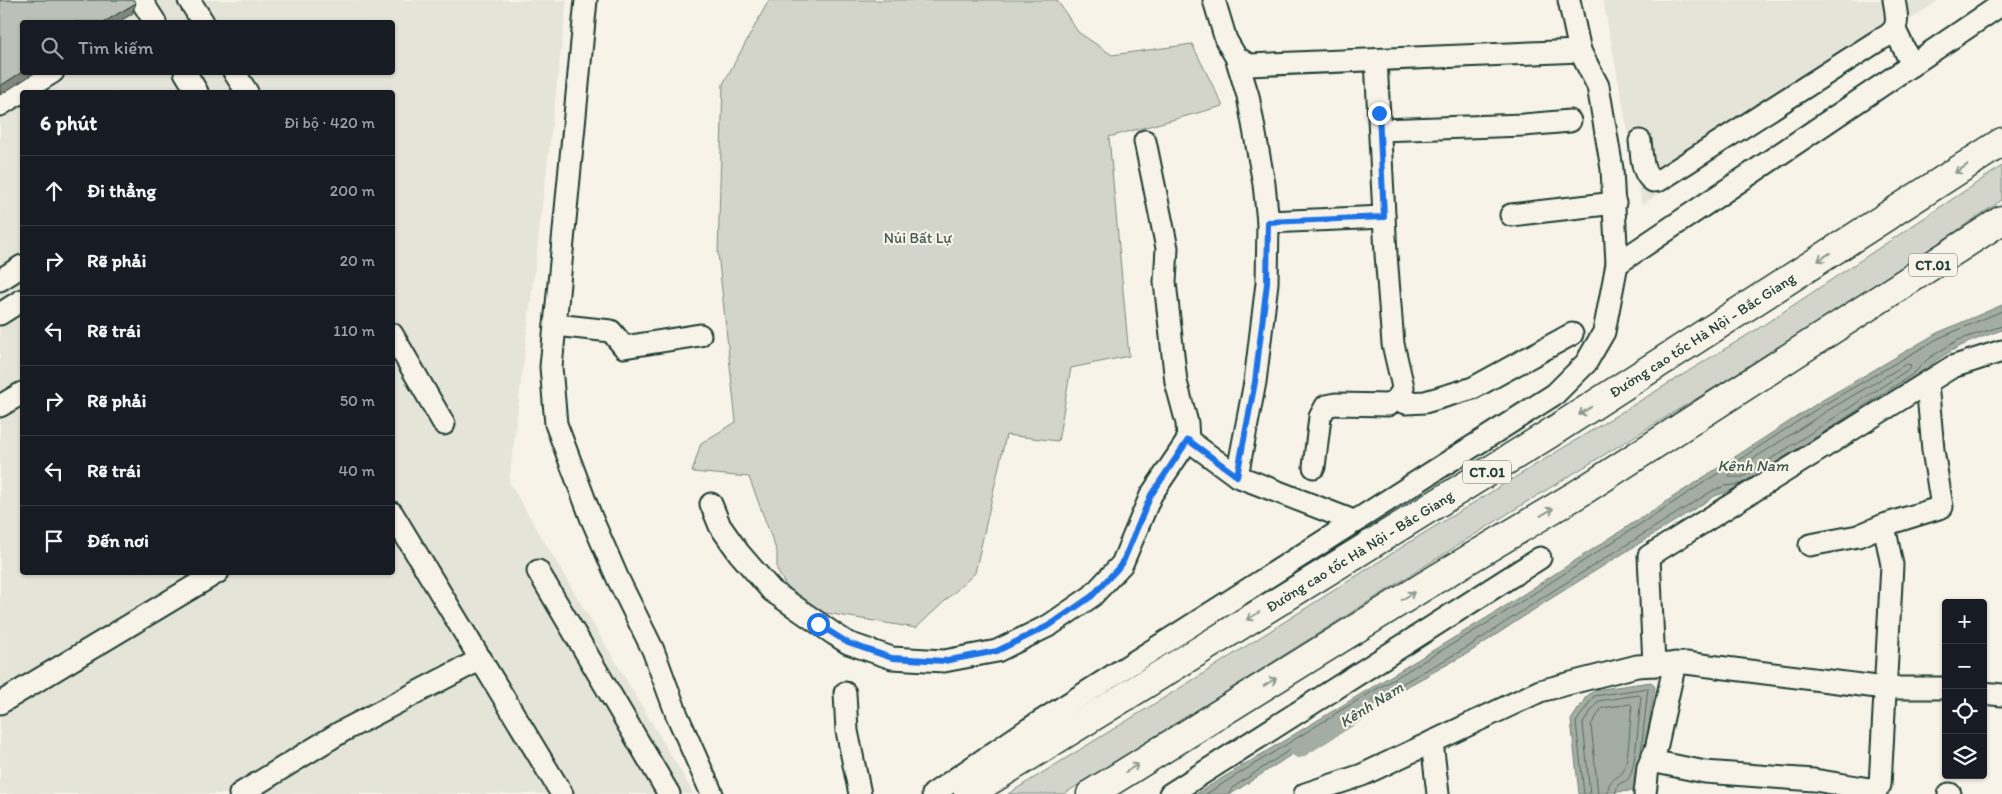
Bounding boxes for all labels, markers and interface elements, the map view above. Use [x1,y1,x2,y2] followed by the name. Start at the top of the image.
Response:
[20,20,395,75] search box
[38,34,66,62] icon: search
[78,36,153,59] text: Tìm kiếm
[1368,102,1391,125] route end
[40,110,97,135] text: 6 phút
[284,113,375,132] text: Đi bộ · 420 m
[1954,163,1968,174] one-way arrow
[40,177,68,205] icon: ahead
[87,179,156,202] text: Đi thẳng
[330,181,375,200] text: 200 m
[884,229,952,247] park label: Núi Bất Lự
[40,247,68,275] icon: right
[87,249,146,272] text: Rẽ phải
[340,251,375,270] text: 20 m
[1818,252,1832,262] one-way arrow
[1909,254,1957,276] road number: CT.01
[1606,269,1799,402] street label: Đường cao tốc Hà Nội - Bắc Giang
[40,317,68,345] icon: left
[87,319,141,342] text: Rẽ trái
[333,321,375,340] text: 110 m
[40,387,68,415] icon: right
[87,389,146,412] text: Rẽ phải
[340,391,375,410] text: 50 m
[1578,406,1592,416] one-way arrow
[1717,456,1789,475] water label: Kênh Nam
[40,457,68,485] icon: left
[87,459,141,482] text: Rẽ trái
[338,461,375,480] text: 40 m
[1463,461,1511,484] road number: CT.01
[1263,486,1457,616] street label: Đường cao tốc Hà Nội - Bắc Giang
[1540,507,1554,517] one-way arrow
[40,527,68,555] icon: arrive
[87,529,149,552] text: Đến nơi
[1401,591,1415,601] one-way arrow
[1942,599,1987,779] map controls
[1942,599,1987,644] button: +
[1246,611,1260,622] one-way arrow
[807,613,830,636] route start
[1942,644,1987,689] button: −
[1263,677,1277,687] one-way arrow
[1336,677,1407,731] water label: Kênh Nam
[1942,689,1987,734] button: locate
[1942,734,1987,779] button: layers
[1125,763,1139,773] one-way arrow

